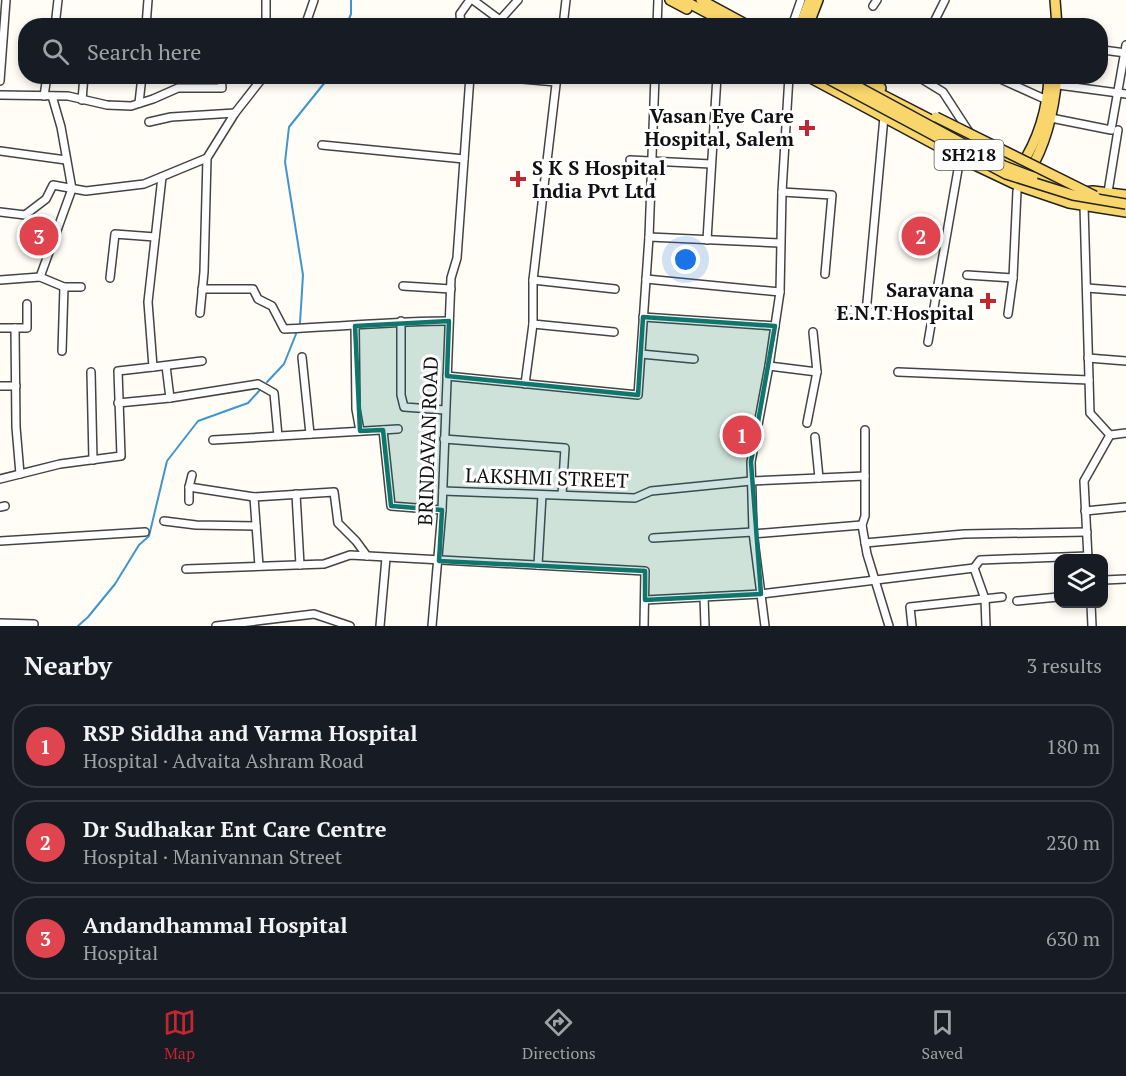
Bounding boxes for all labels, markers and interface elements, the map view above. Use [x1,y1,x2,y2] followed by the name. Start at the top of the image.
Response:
[18,18,1108,84] search box
[39,35,72,68] icon: search
[87,37,201,66] text: Search here
[644,102,795,152] place label: Vasan Eye Care Hospital, Salem
[798,119,816,137] marker: Vasan Eye Care Hospital, Salem
[934,140,1004,170] road number: SH218
[532,154,666,204] place label: S K S Hospital India Pvt Ltd
[509,170,527,188] marker: S K S Hospital India Pvt Ltd
[20,214,58,258] pin: 3
[902,214,940,258] pin: 2
[671,245,700,274] your location
[836,276,974,326] place label: Saravana E.N.T Hospital
[979,292,997,310] marker: Saravana E.N.T Hospital
[411,356,444,526] street label: BRINDAVAN ROAD
[722,412,762,458] pin: 1
[465,461,629,494] street label: LAKSHMI STREET
[1054,554,1108,608] map controls
[1054,554,1108,608] button: layers
[24,648,112,682] text: Nearby
[1027,652,1102,679] text: 3 results
[83,718,418,747] text: RSP Siddha and Varma Hospital
[40,733,51,760] text: 1
[1046,733,1100,760] text: 180 m
[83,747,364,774] text: Hospital · Advaita Ashram Road
[83,814,387,843] text: Dr Sudhakar Ent Care Centre
[40,829,51,856] text: 2
[1046,829,1100,856] text: 230 m
[83,843,342,870] text: Hospital · Manivannan Street
[83,910,347,939] text: Andandhammal Hospital
[40,925,51,952] text: 3
[1046,925,1100,952] text: 630 m
[83,939,158,966] text: Hospital
[163,1006,196,1064] tab: Map
[522,1006,596,1064] tab: Directions
[922,1006,963,1064] tab: Saved

